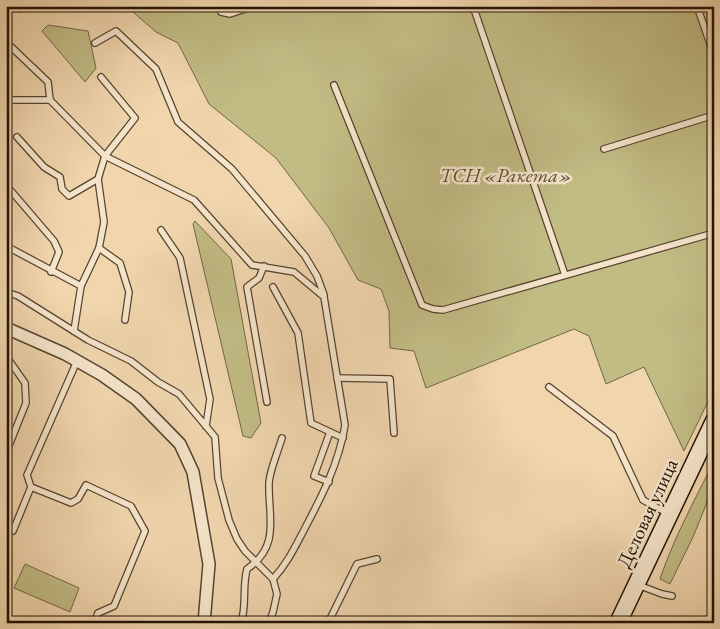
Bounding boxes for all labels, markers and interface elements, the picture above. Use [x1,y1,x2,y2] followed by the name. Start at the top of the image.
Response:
[440,162,572,188] park label: ТСН «Ракета»
[610,454,684,572] street label: Деловая улица

